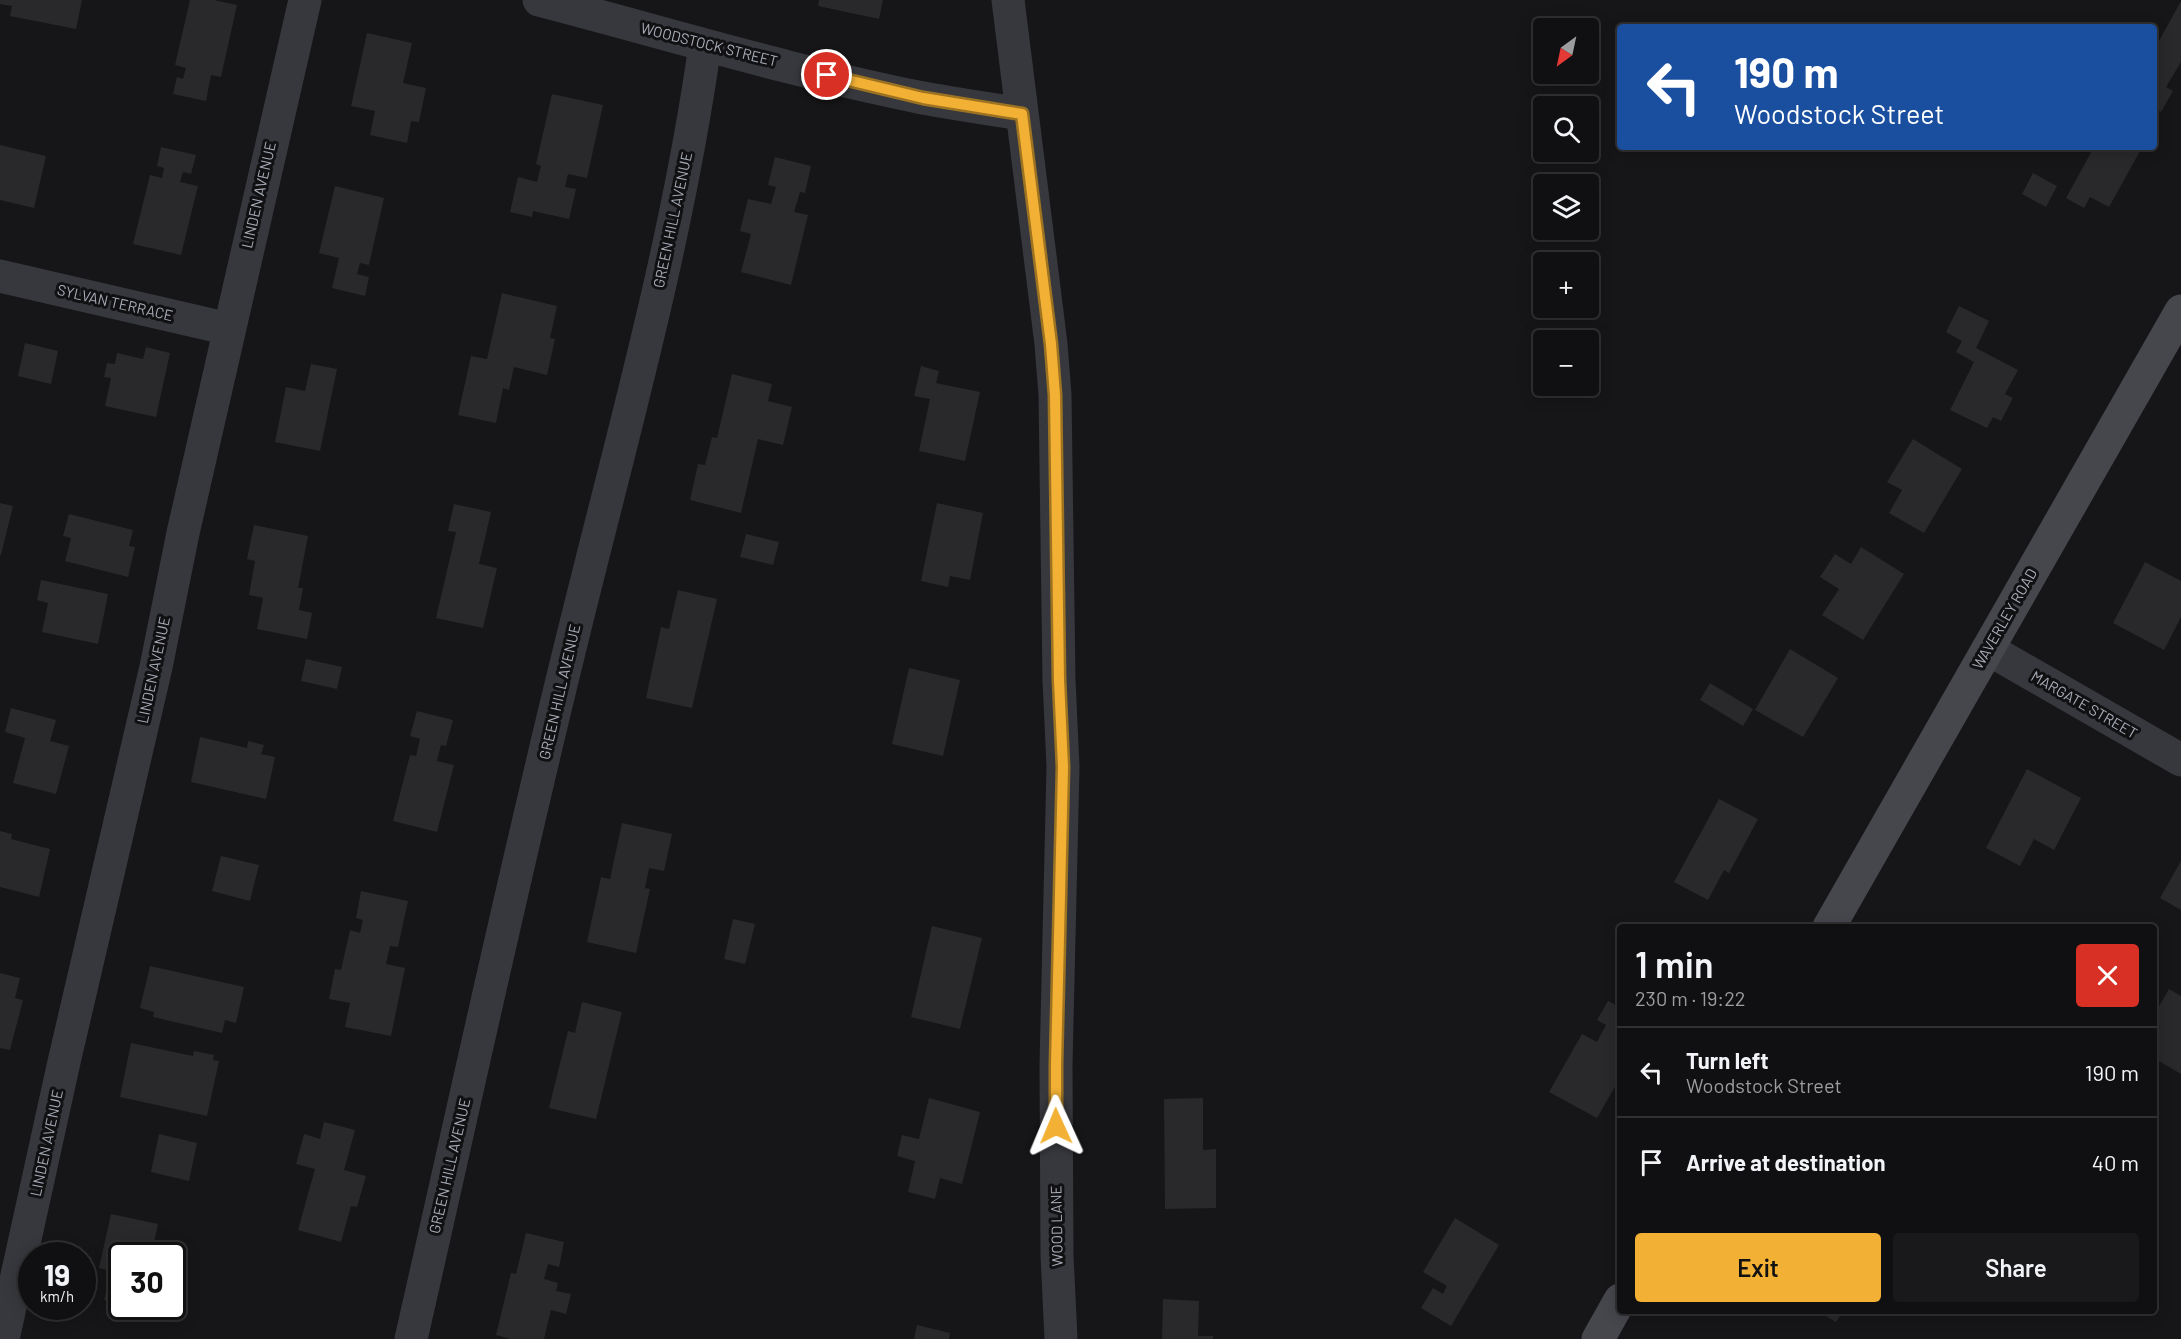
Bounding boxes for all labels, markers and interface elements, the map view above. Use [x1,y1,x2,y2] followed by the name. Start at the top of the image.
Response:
[639,18,780,70] street label: WOODSTOCK STREET
[1533,18,1599,84] north arrow
[1533,18,1599,396] map controls
[1734,46,1839,96] text: 190 m
[1635,48,1713,126] icon: left
[801,49,852,100] pin
[810,58,843,91] icon: arrive
[1533,96,1599,162] button: search
[1734,97,1944,129] text: Woodstock Street
[237,140,279,250] street label: LINDEN AVENUE
[649,150,695,289] street label: GREEN HILL AVENUE
[1533,174,1599,240] button: layers
[1533,252,1599,318] button: +
[55,280,175,324] street label: SYLVAN TERRACE
[1533,330,1599,396] button: −
[1968,565,2040,672] street label: WAVERLEY ROAD
[133,615,173,725] street label: LINDEN AVENUE
[535,622,583,761] street label: GREEN HILL AVENUE
[2028,666,2141,742] street label: MARGATE STREET
[1635,942,1714,985] text: 1 min
[2076,944,2139,1007] button: close
[1635,986,1746,1010] text: 230 m · 19:22
[1686,1047,1769,1073] text: Turn left
[1635,1056,1668,1089] icon: left
[2085,1059,2139,1085] text: 190 m
[1686,1073,1842,1097] text: Woodstock Street
[26,1088,66,1198] street label: LINDEN AVENUE
[1024,1094,1088,1158] position arrow
[425,1096,473,1235] street label: GREEN HILL AVENUE
[1635,1146,1668,1179] icon: arrive
[1686,1149,1885,1175] text: Arrive at destination
[2092,1149,2139,1175] text: 40 m
[1046,1185,1066,1267] street label: WOOD LANE
[1635,1233,1881,1302] button: Exit
[1893,1233,2139,1302] button: Share
[108,1242,186,1320] speed limit sign: 30
[44,1256,70,1292] text: 19
[40,1287,74,1305] text: km/h

